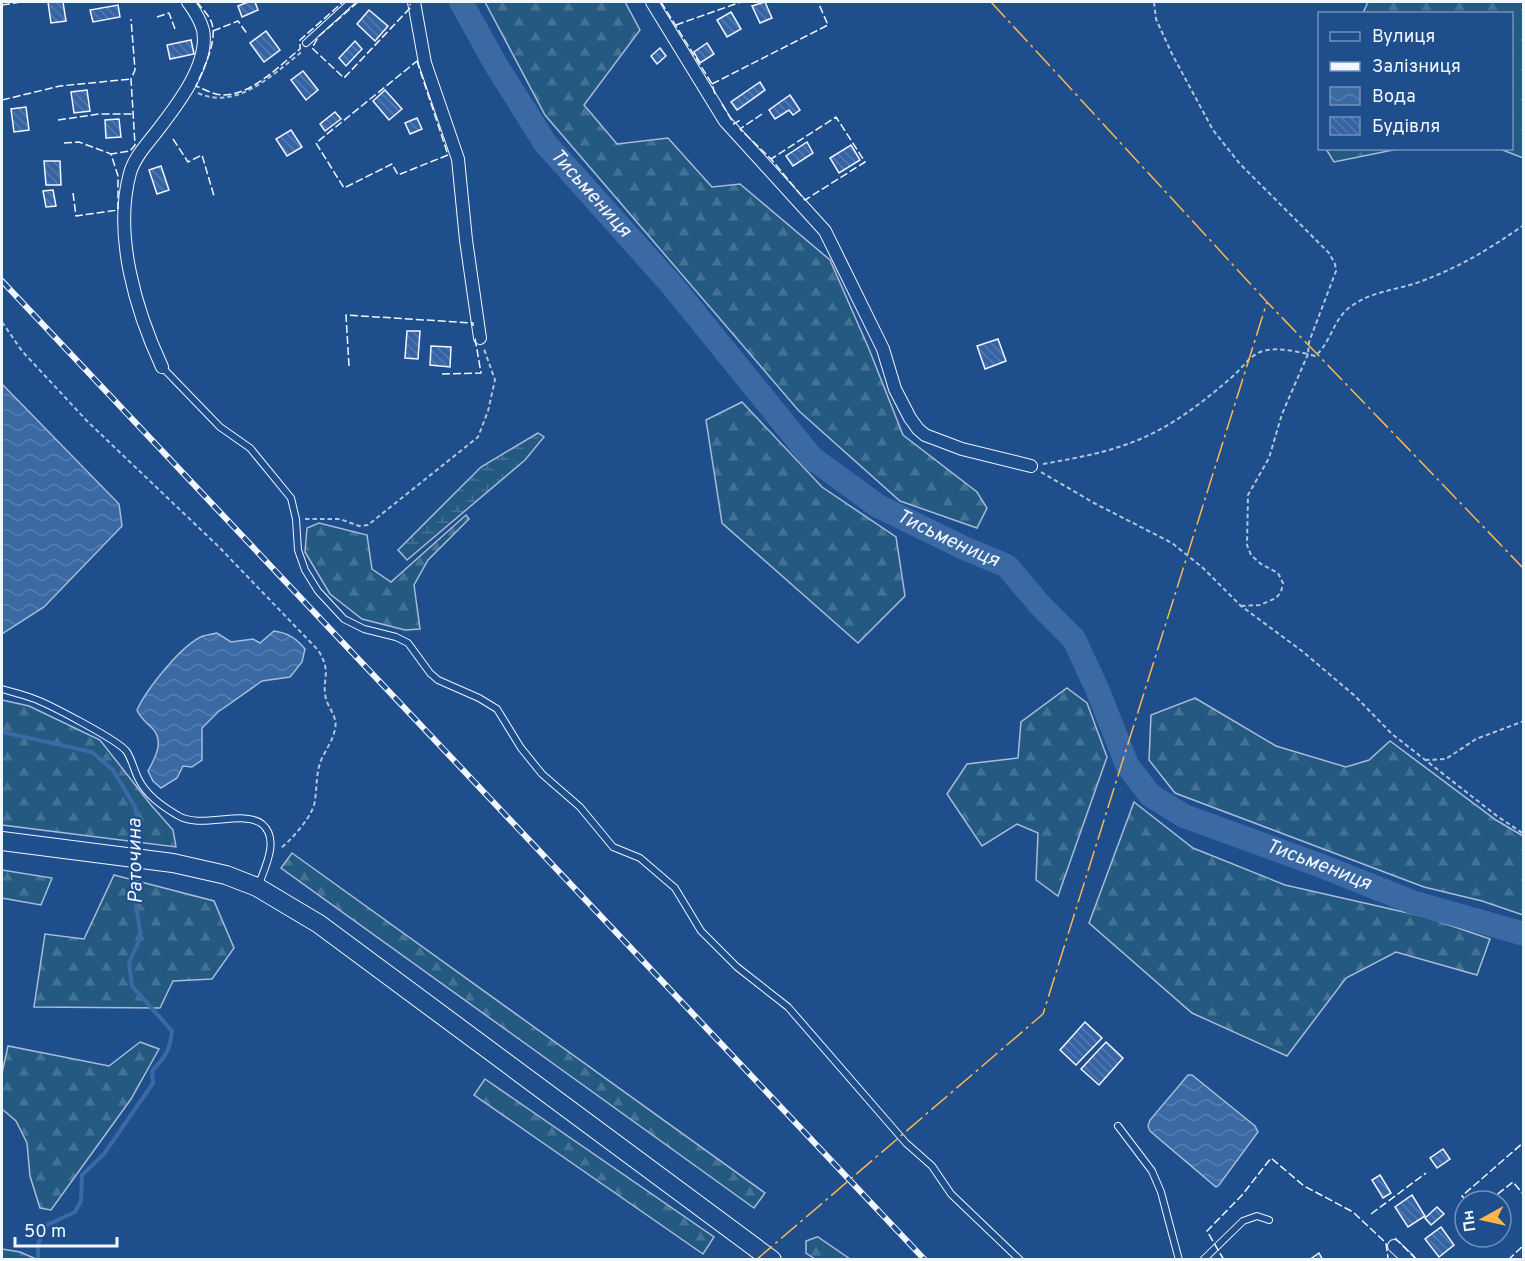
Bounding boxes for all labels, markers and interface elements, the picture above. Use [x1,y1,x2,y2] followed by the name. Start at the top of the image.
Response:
[1318,12,1513,150] legend
[1372,26,1435,49] text: Вулиця
[1372,56,1461,79] text: Залізниця
[1372,86,1416,109] text: Вода
[1372,116,1440,139] text: Будівля
[544,144,637,244] water label: Тисьмениця
[892,504,1003,574] water label: Тисьмениця
[122,817,150,904] water label: Раточина
[1262,834,1375,898] water label: Тисьмениця
[1453,1189,1513,1249] north arrow
[1459,1209,1482,1233] text: Пн
[15,1210,117,1248] scale bar
[24,1221,66,1244] text: 50 m

